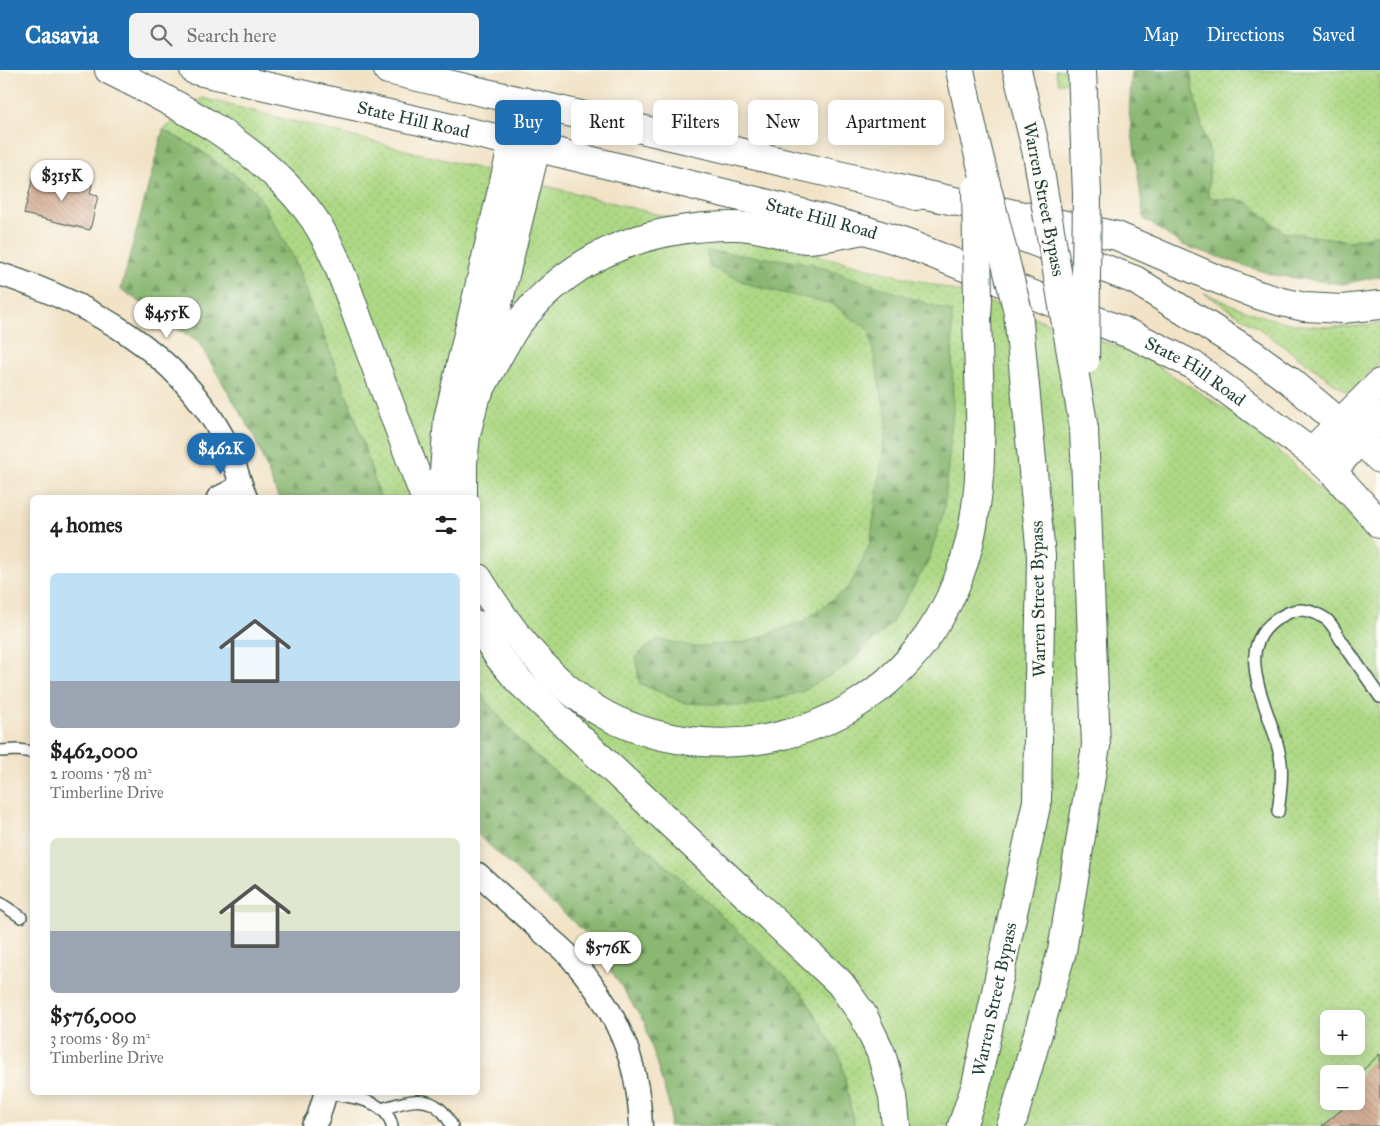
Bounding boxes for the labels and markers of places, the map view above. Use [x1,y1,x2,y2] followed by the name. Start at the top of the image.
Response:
[27,160,97,202] pin: $315K
[132,296,202,339] pin: $455K
[186,432,256,475] pin: $462K
[573,932,643,974] pin: $576K

